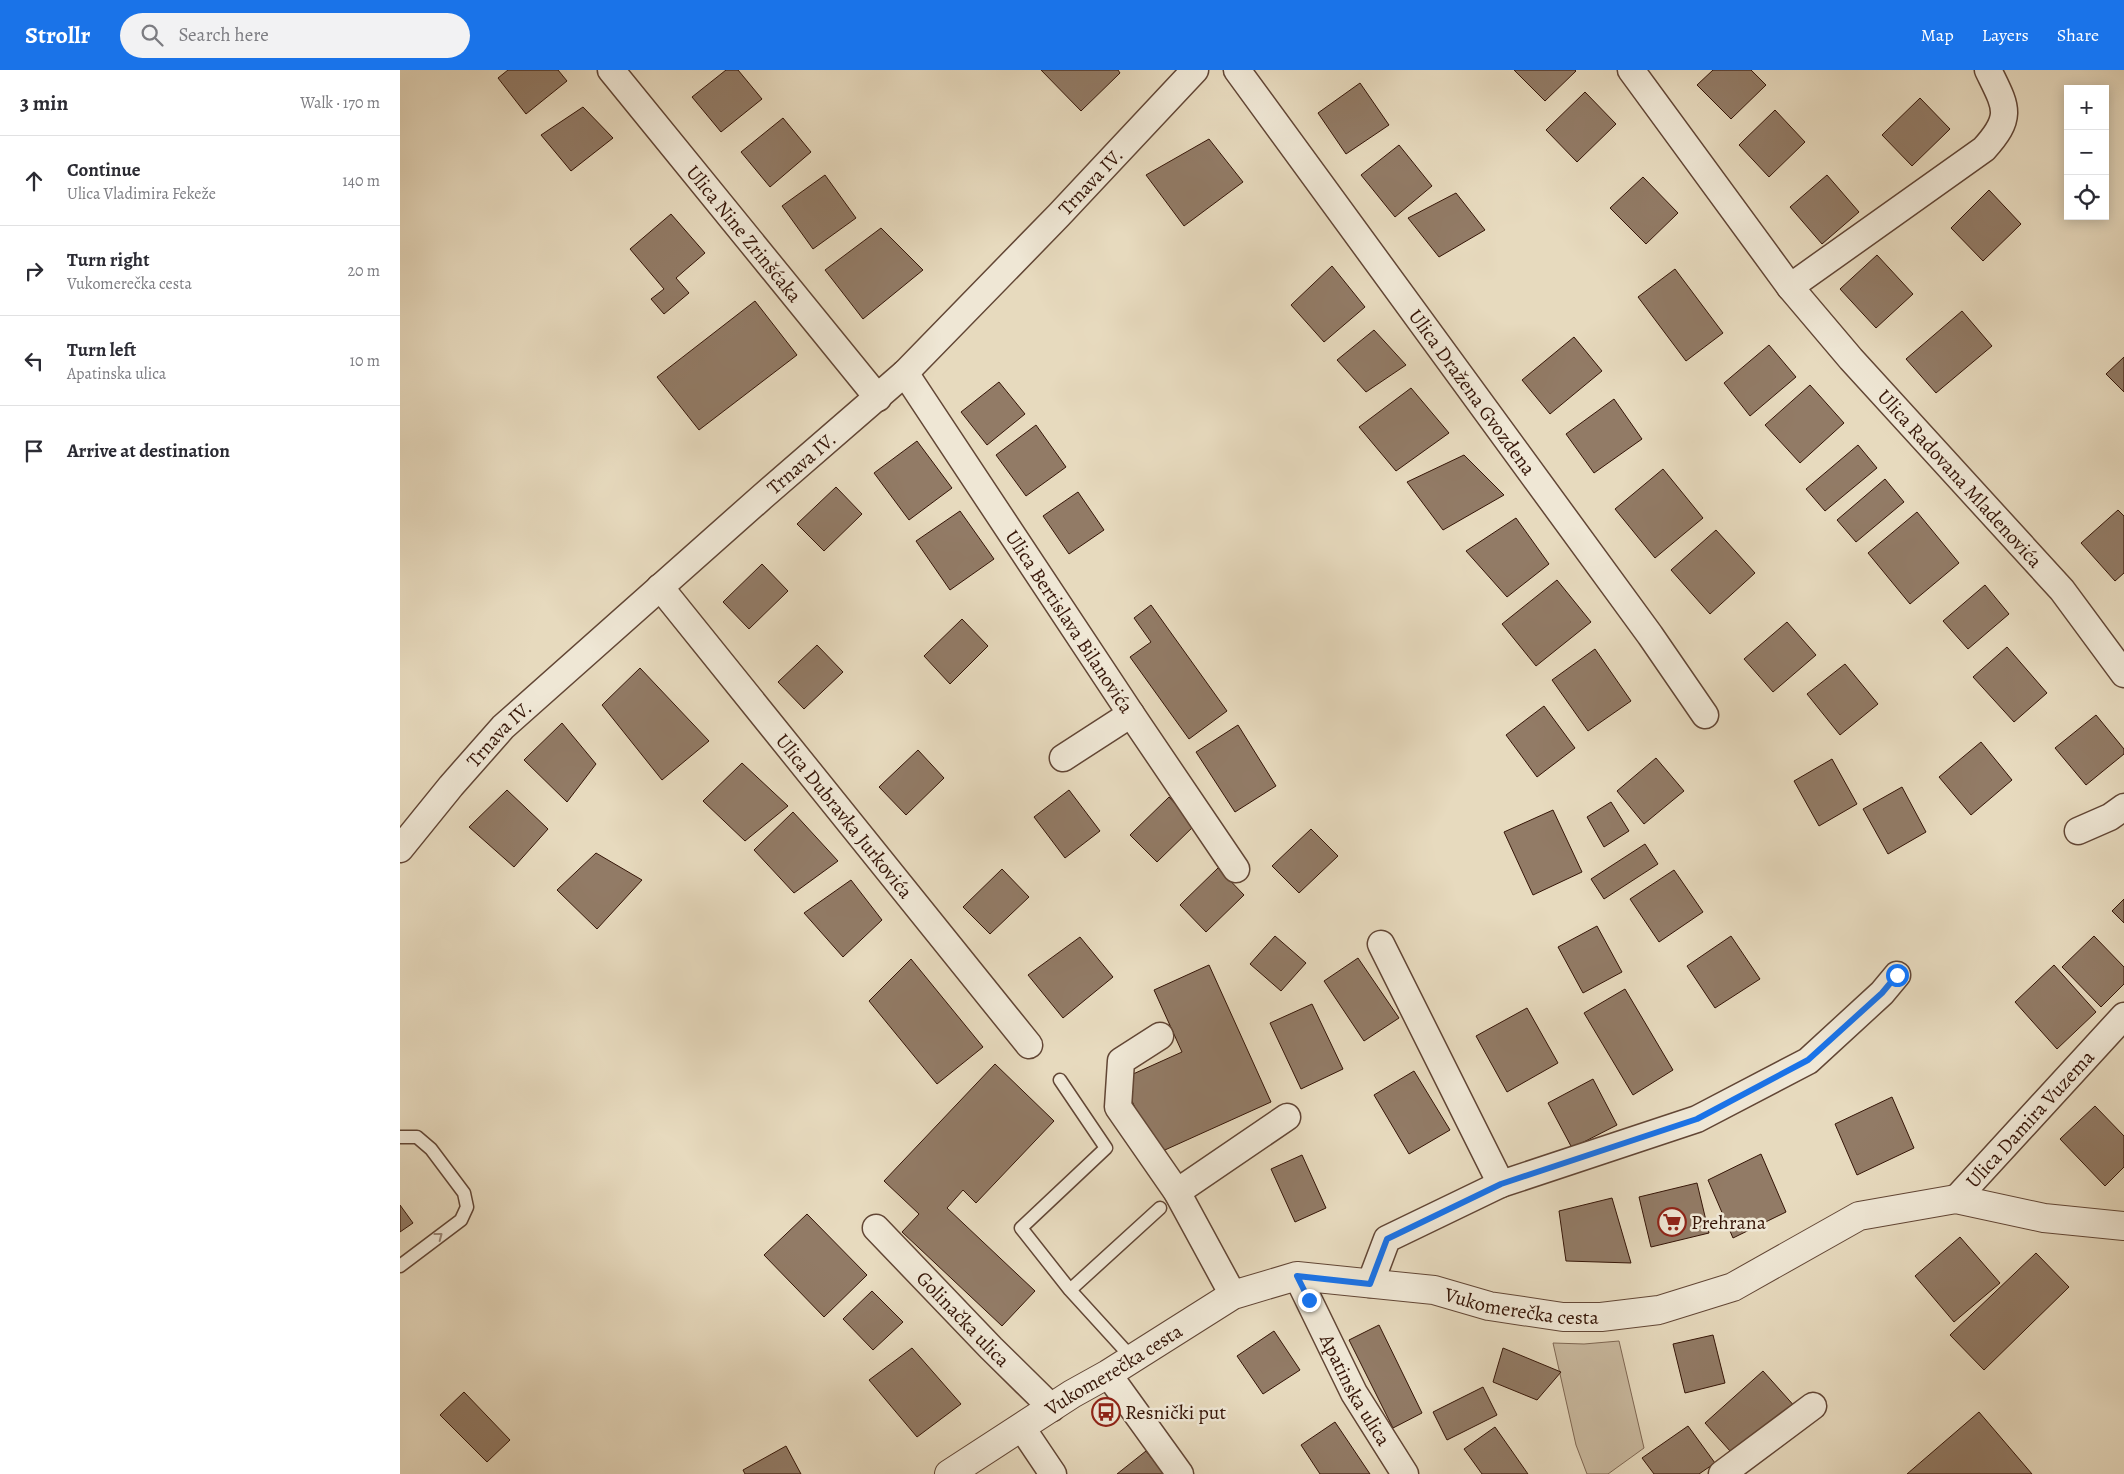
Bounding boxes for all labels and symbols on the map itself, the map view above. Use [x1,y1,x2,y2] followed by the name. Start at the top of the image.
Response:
[1052,142,1129,221] street label: Trnava IV.
[680,160,808,309] street label: Ulica Nine Zrinšćaka
[1402,304,1542,482] street label: Ulica Dražena Gvozdena
[1871,383,2049,574] street label: Ulica Radovana Mladenovića
[761,426,842,501] street label: Trnava IV.
[999,525,1140,719] street label: Ulica Bertislava Bilanovića
[461,695,538,773] street label: Trnava IV.
[769,728,919,905] street label: Ulica Dubravka Jurkovića
[1886,964,1909,987] route start
[1960,1044,2101,1194] street label: Ulica Damira Vuzema
[1657,1207,1687,1237] supermarket icon: Prehrana
[1691,1209,1767,1236] place label: Prehrana
[433,1234,442,1242] one-way arrow
[910,1265,1016,1374] street label: Golinačka ulica
[1440,1280,1599,1331] street label: Vukomerečka cesta
[1298,1289,1321,1312] route end
[1039,1317,1188,1423] street label: Vukomerečka cesta
[1313,1329,1397,1452] street label: Apatinska ulica
[1091,1397,1121,1427] bus stop icon: Resnički put
[1125,1399,1227,1426] place label: Resnički put

